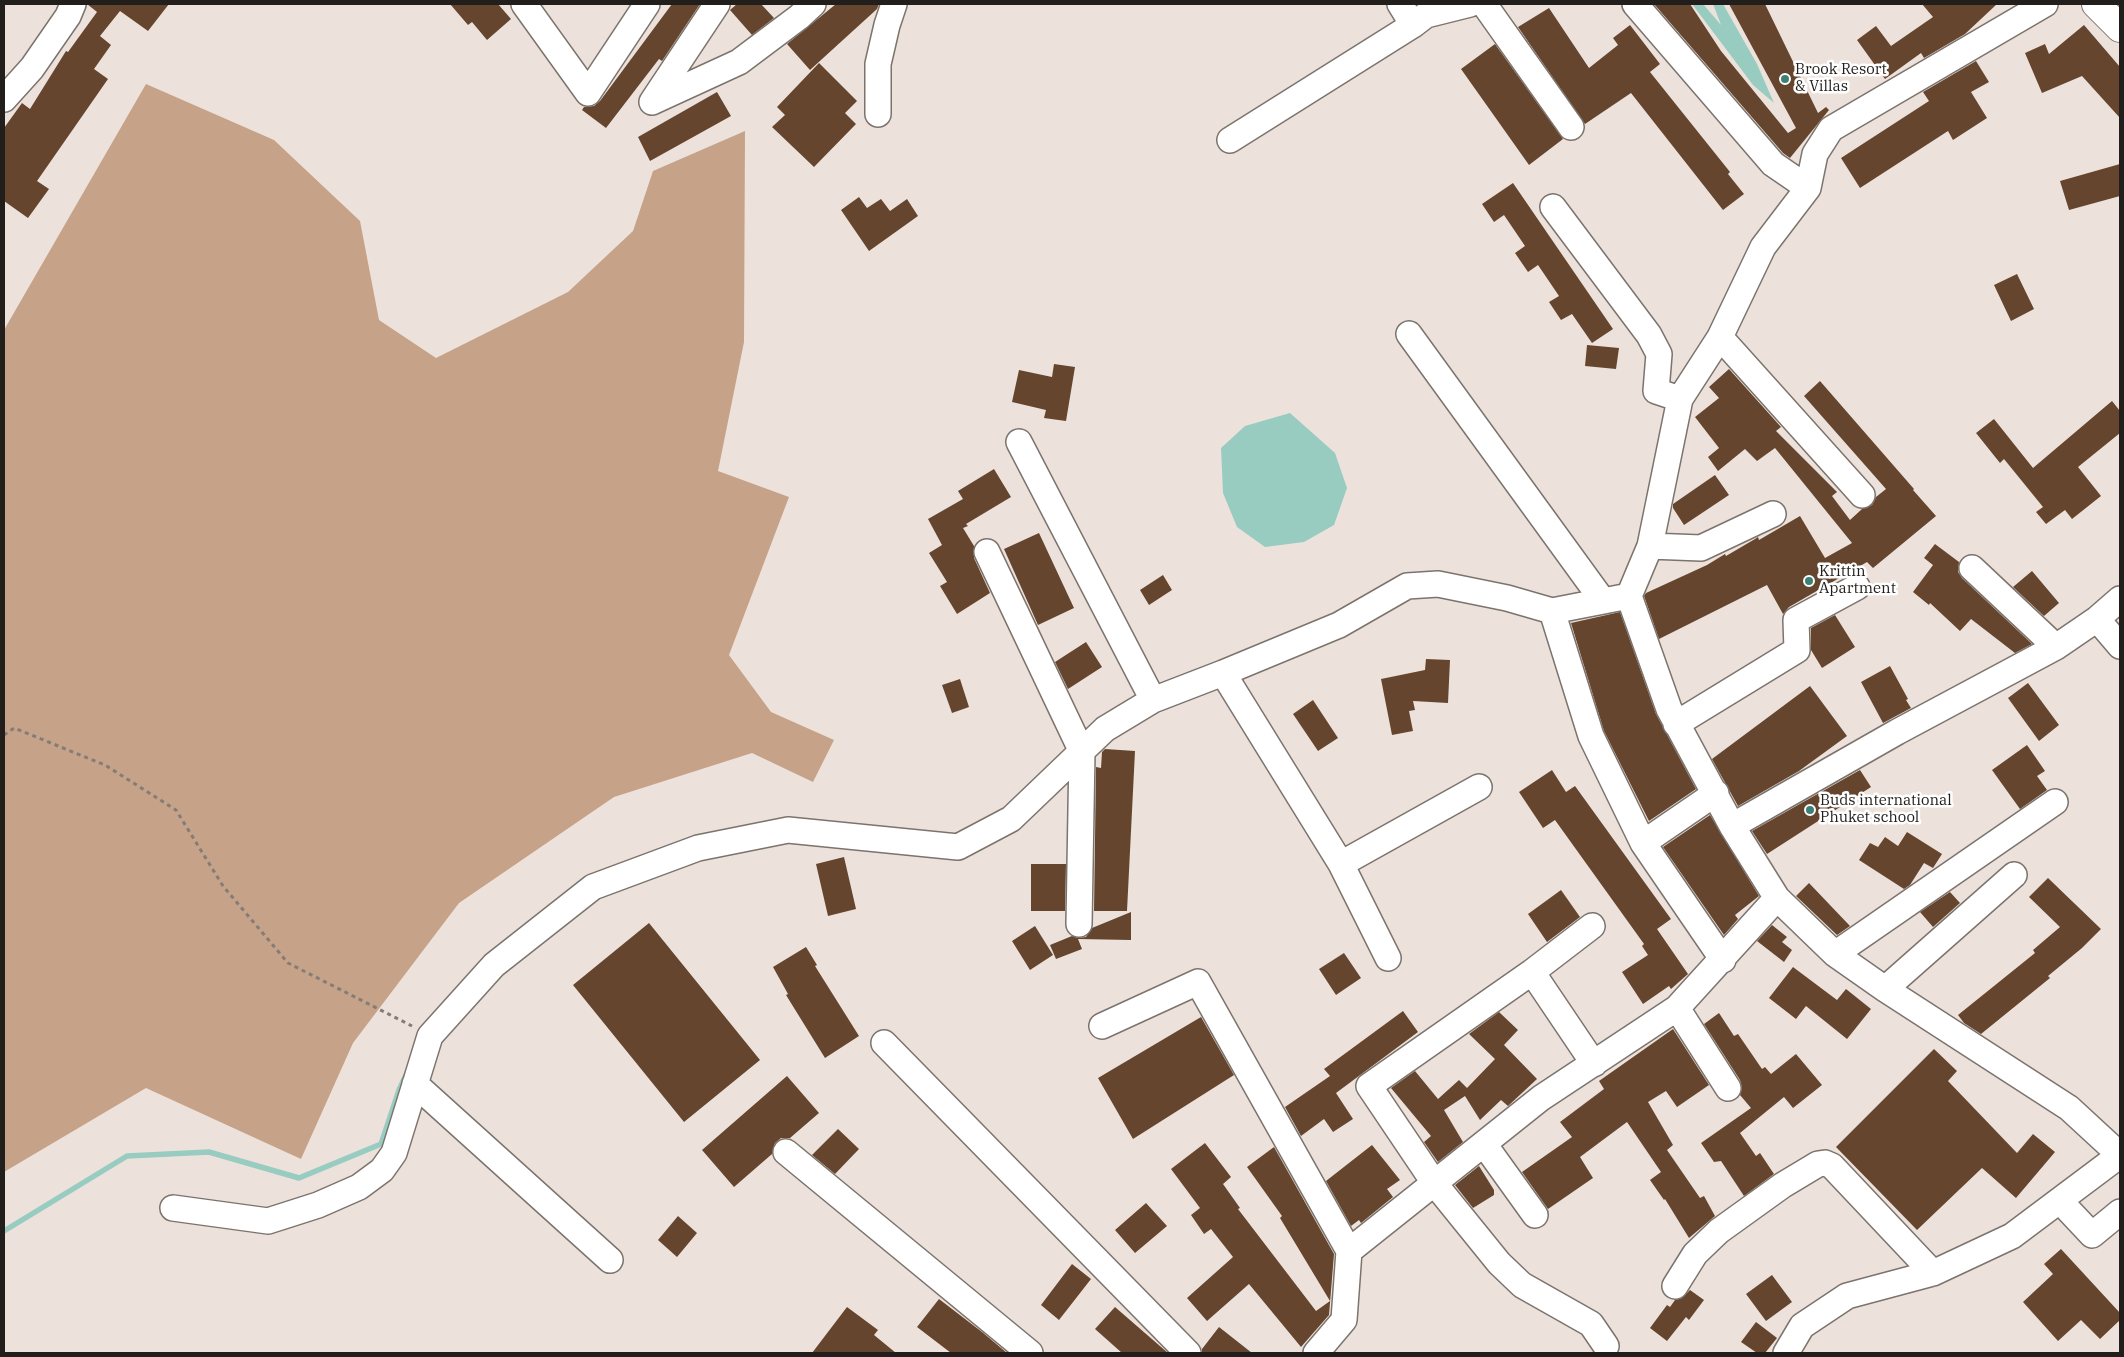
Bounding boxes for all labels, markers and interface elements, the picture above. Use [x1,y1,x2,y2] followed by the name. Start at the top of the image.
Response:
[1795,61,1887,96] place label: Brook Resort & Villas
[1779,73,1791,85] marker: Brook Resort & Villas
[1819,563,1896,598] place label: Krittin Apartment
[1803,575,1815,587] marker: Krittin Apartment
[1820,792,1952,827] place label: Buds international Phuket school
[1804,804,1816,816] marker: Buds international Phuket school

